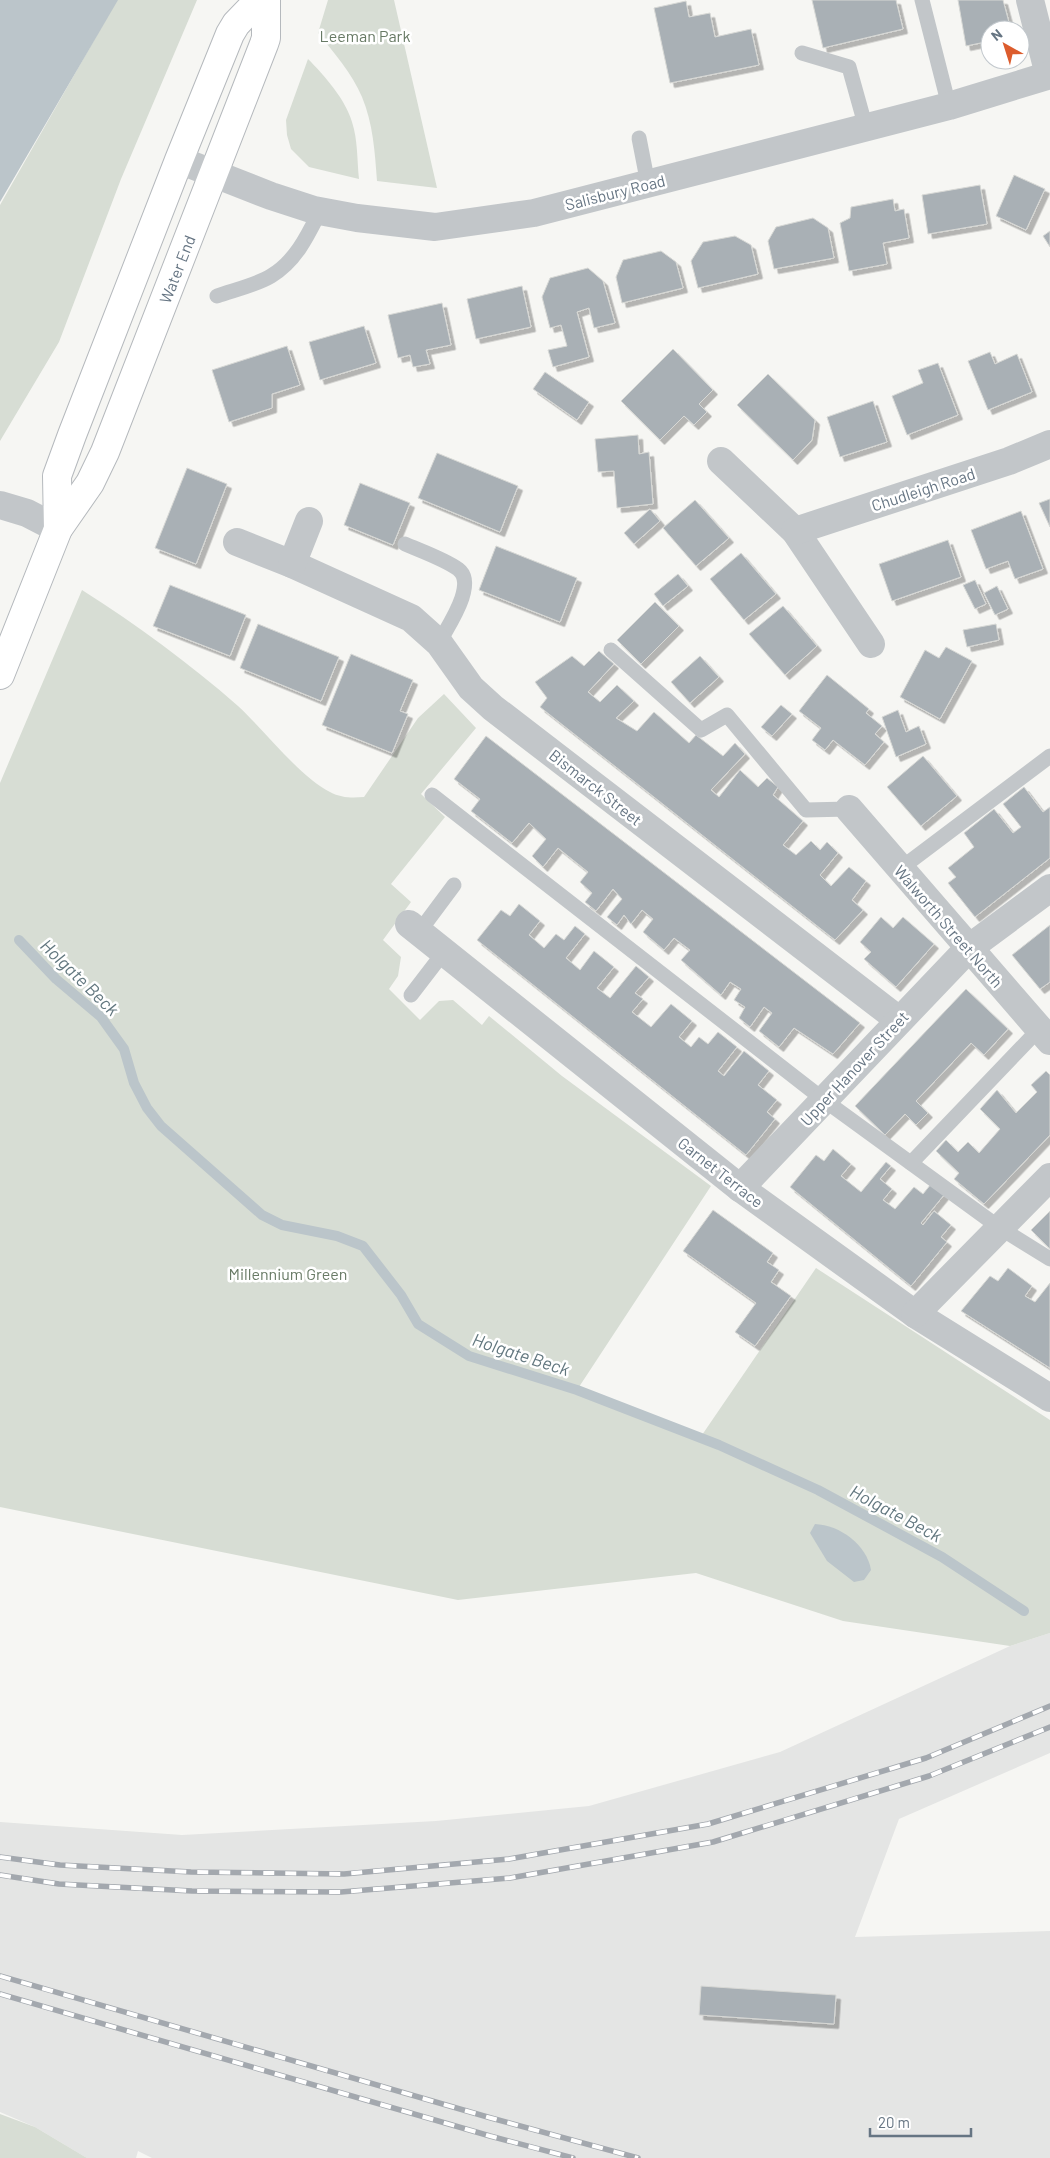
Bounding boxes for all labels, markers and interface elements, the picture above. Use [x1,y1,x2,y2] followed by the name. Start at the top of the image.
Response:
[980,20,1030,70] north arrow
[988,25,1005,44] text: N
[320,26,410,45] park label: Leeman Park
[563,170,667,214] street label: Salisbury Road
[154,232,198,306] street label: Water End
[869,463,977,515] street label: Chudleigh Road
[546,745,646,829] street label: Bismarck Street
[891,861,1007,991] street label: Walworth Street North
[36,934,124,1020] water label: Holgate Beck
[796,1007,912,1129] street label: Upper Hanover Street
[675,1133,767,1211] street label: Garnet Terrace
[229,1264,347,1283] park label: Millennium Green
[470,1328,573,1380] water label: Holgate Beck
[846,1480,946,1546] water label: Holgate Beck
[870,2106,971,2138] scale bar
[878,2113,910,2131] text: 20 m

